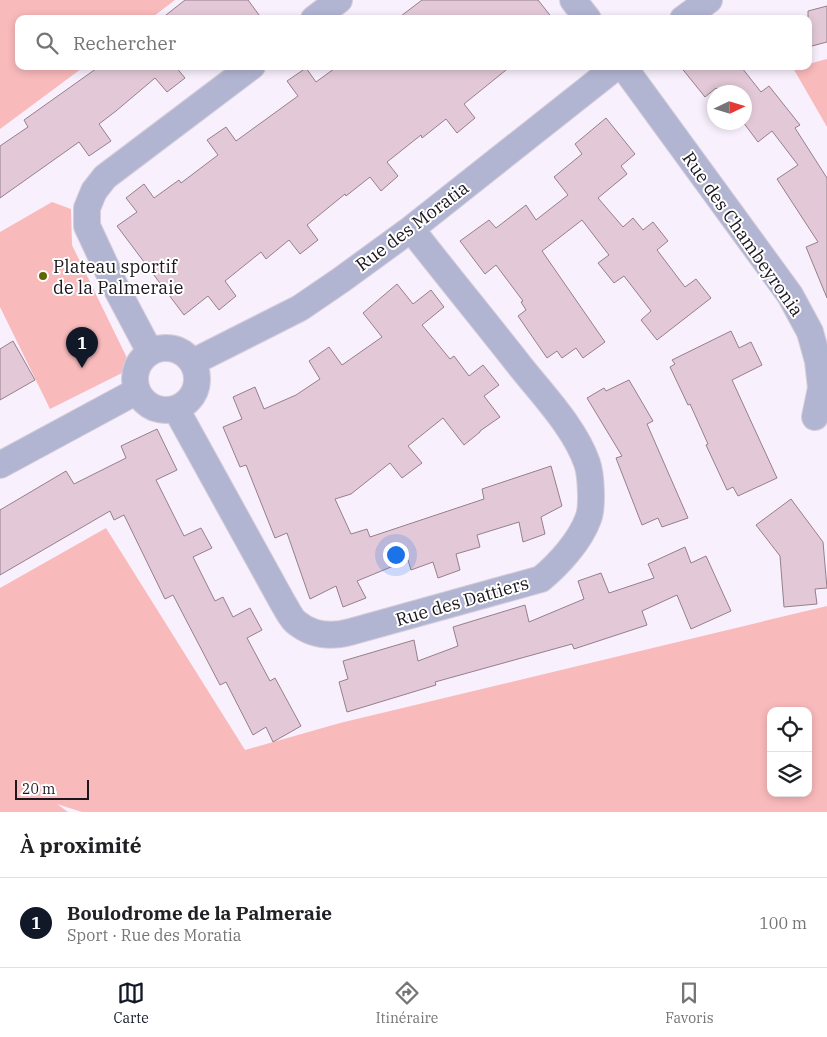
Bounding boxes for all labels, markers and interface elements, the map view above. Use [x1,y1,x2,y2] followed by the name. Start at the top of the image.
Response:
[15,15,812,70] search box
[33,29,61,57] icon: search
[73,31,176,55] text: Rechercher
[707,85,752,130] north arrow
[677,147,809,321] street label: Rue des Chambeyronia
[351,176,473,276] street label: Rue des Moratia
[53,255,183,299] place label: Plateau sportif de la Palmeraie
[37,270,49,282] marker: Plateau sportif de la Palmeraie
[66,327,98,368] pin: 1
[383,542,409,568] your location
[393,571,531,631] street label: Rue des Dattiers
[767,707,812,797] map controls
[767,707,812,752] button: locate
[767,752,812,797] button: layers
[15,777,89,800] scale bar
[22,780,55,798] text: 20 m
[20,831,142,859] text: À proximité
[67,901,332,925] text: Boulodrome de la Palmeraie
[31,913,41,933] text: 1
[759,913,807,933] text: 100 m
[67,925,242,945] text: Sport · Rue des Moratia
[113,979,149,1027] tab: Carte
[376,979,438,1027] tab: Itinéraire
[665,979,714,1027] tab: Favoris

